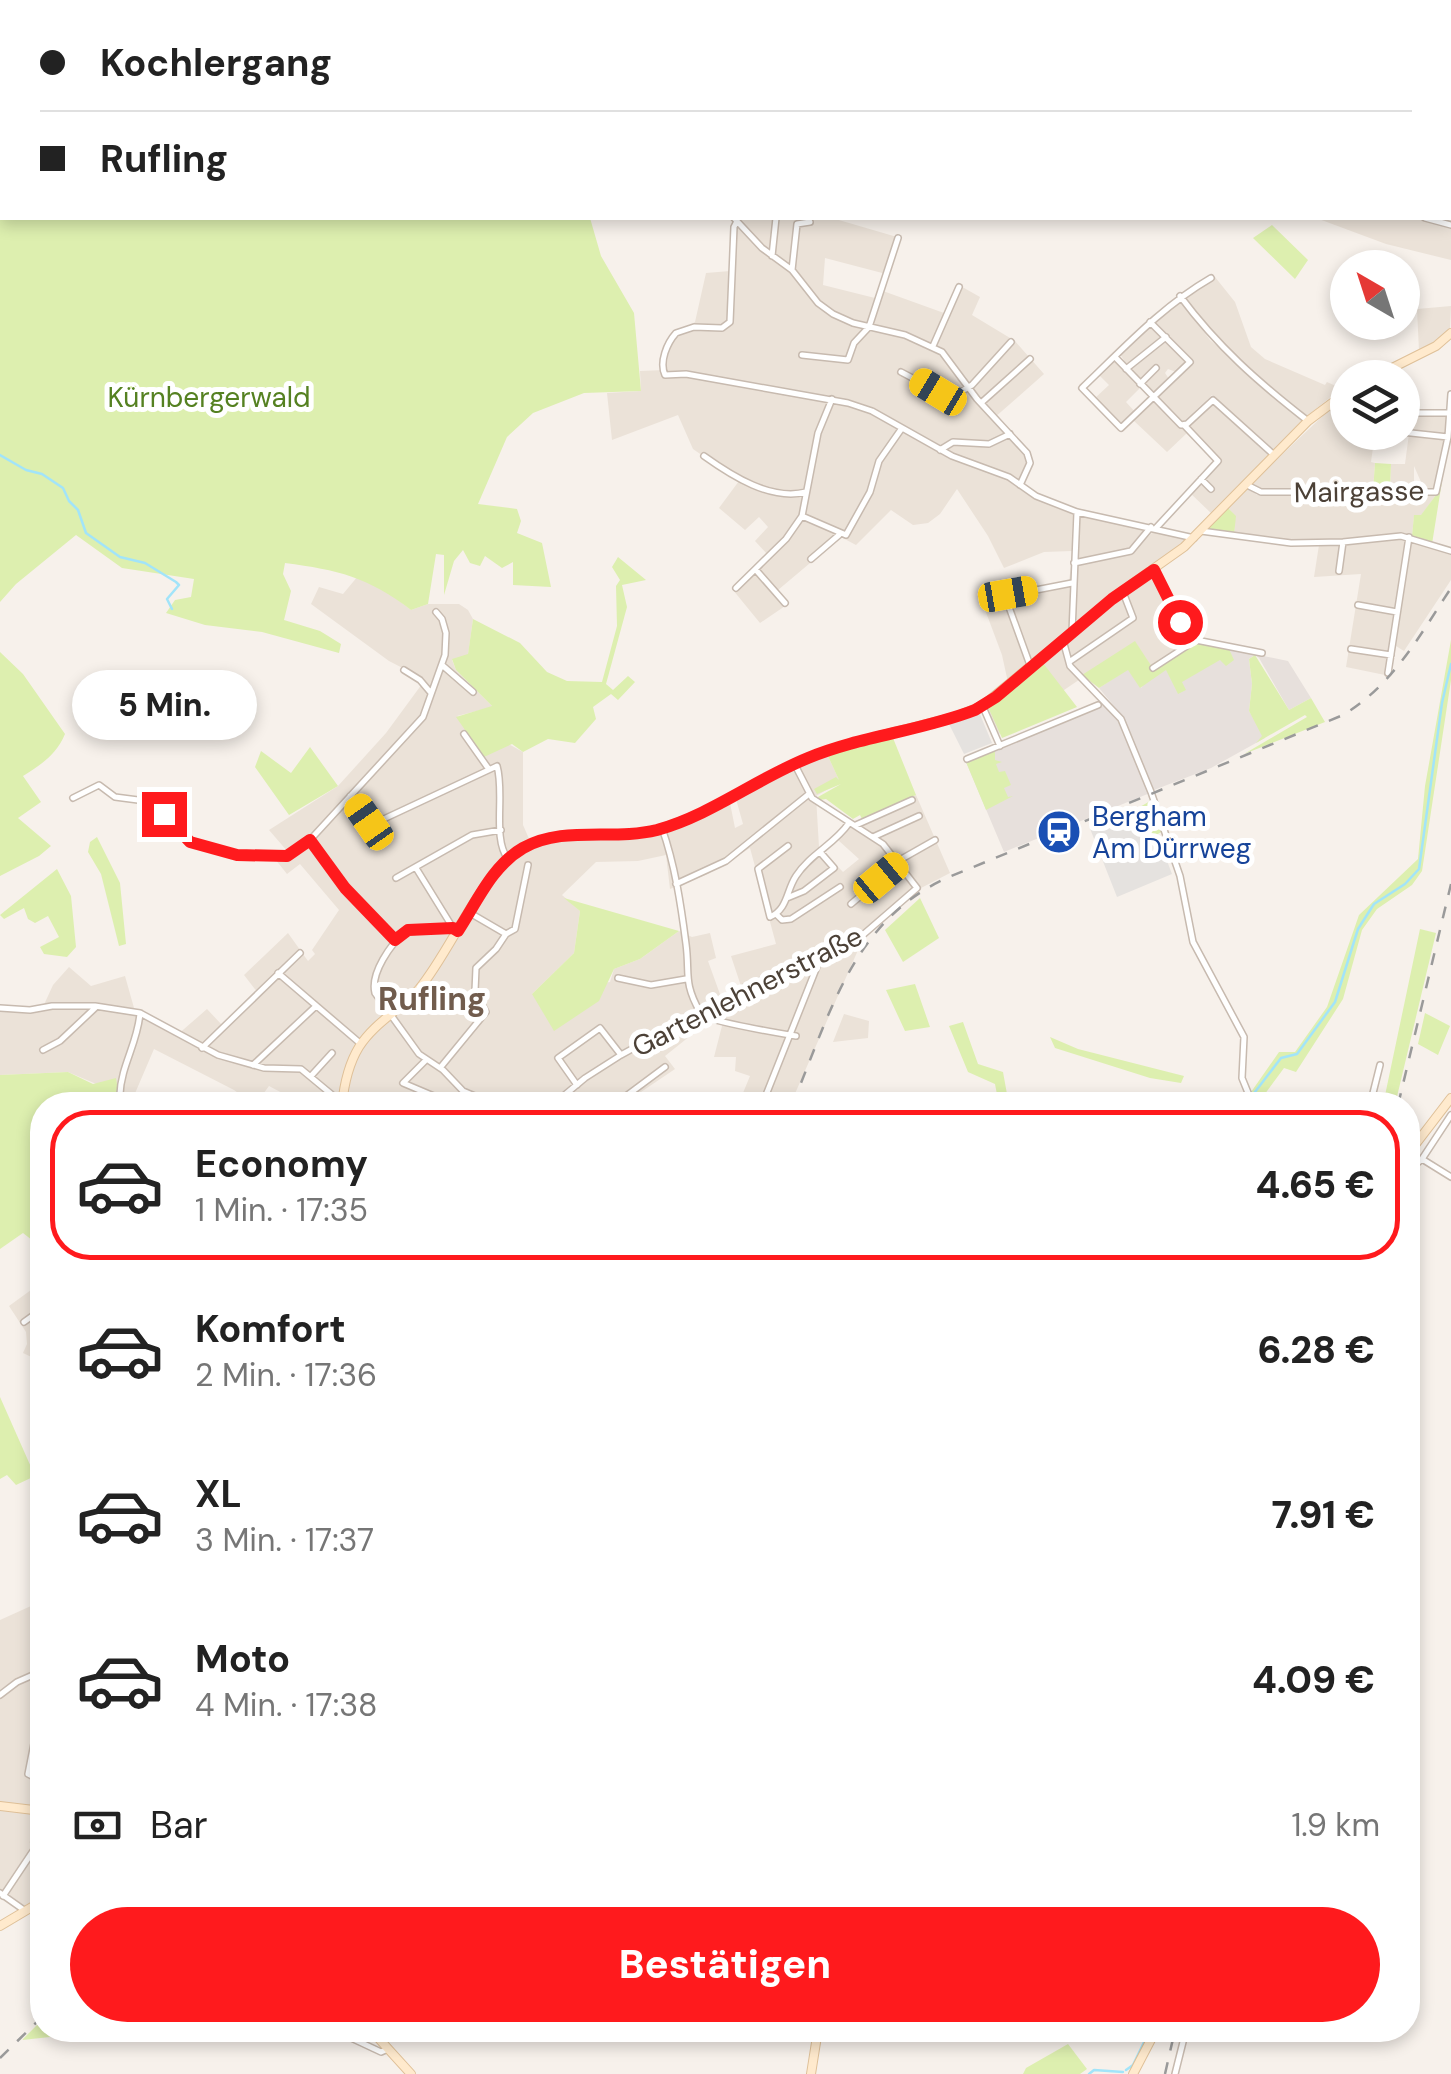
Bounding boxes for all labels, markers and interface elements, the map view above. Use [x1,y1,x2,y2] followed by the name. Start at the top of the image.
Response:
[100,38,332,88] text: Kochlergang
[100,134,228,184] text: Rufling
[1330,250,1420,340] north arrow
[1330,250,1420,450] map controls
[1330,360,1420,450] button: layers
[905,364,971,420] car
[107,379,311,416] park label: Kürnbergerwald
[1293,472,1425,511] street label: Mairgasse
[976,574,1040,614] car
[1158,600,1203,645] route start
[71,669,256,739] callout: 5 Min.
[118,684,211,726] text: 5 Min.
[340,789,398,855] car
[142,792,187,837] route end
[1092,798,1251,867] place label: Bergham Am Dürrweg
[1036,809,1082,855] station icon: Bergham Am Dürrweg
[848,847,914,909] car
[626,917,869,1066] street label: Gartenlehnerstraße
[378,978,486,1020] district label: Rufling
[195,1139,368,1189] text: Economy
[75,1140,165,1230] icon: car
[1256,1160,1375,1210] text: 4.65 €
[195,1189,368,1231] text: 1 Min. · 17:35
[195,1304,346,1354] text: Komfort
[75,1305,165,1395] icon: car
[1258,1325,1375,1375] text: 6.28 €
[195,1354,377,1396] text: 2 Min. · 17:36
[195,1469,242,1519] text: XL
[75,1470,165,1560] icon: car
[1271,1490,1375,1540] text: 7.91 €
[195,1519,374,1561] text: 3 Min. · 17:37
[195,1634,290,1684] text: Moto
[75,1635,165,1725] icon: car
[1252,1655,1375,1705] text: 4.09 €
[195,1684,378,1726] text: 4 Min. · 17:38
[70,1798,125,1853] icon: cash
[150,1800,208,1850] text: Bar
[1291,1804,1380,1846] text: 1.9 km
[70,1907,1380,2022] button: Bestätigen

